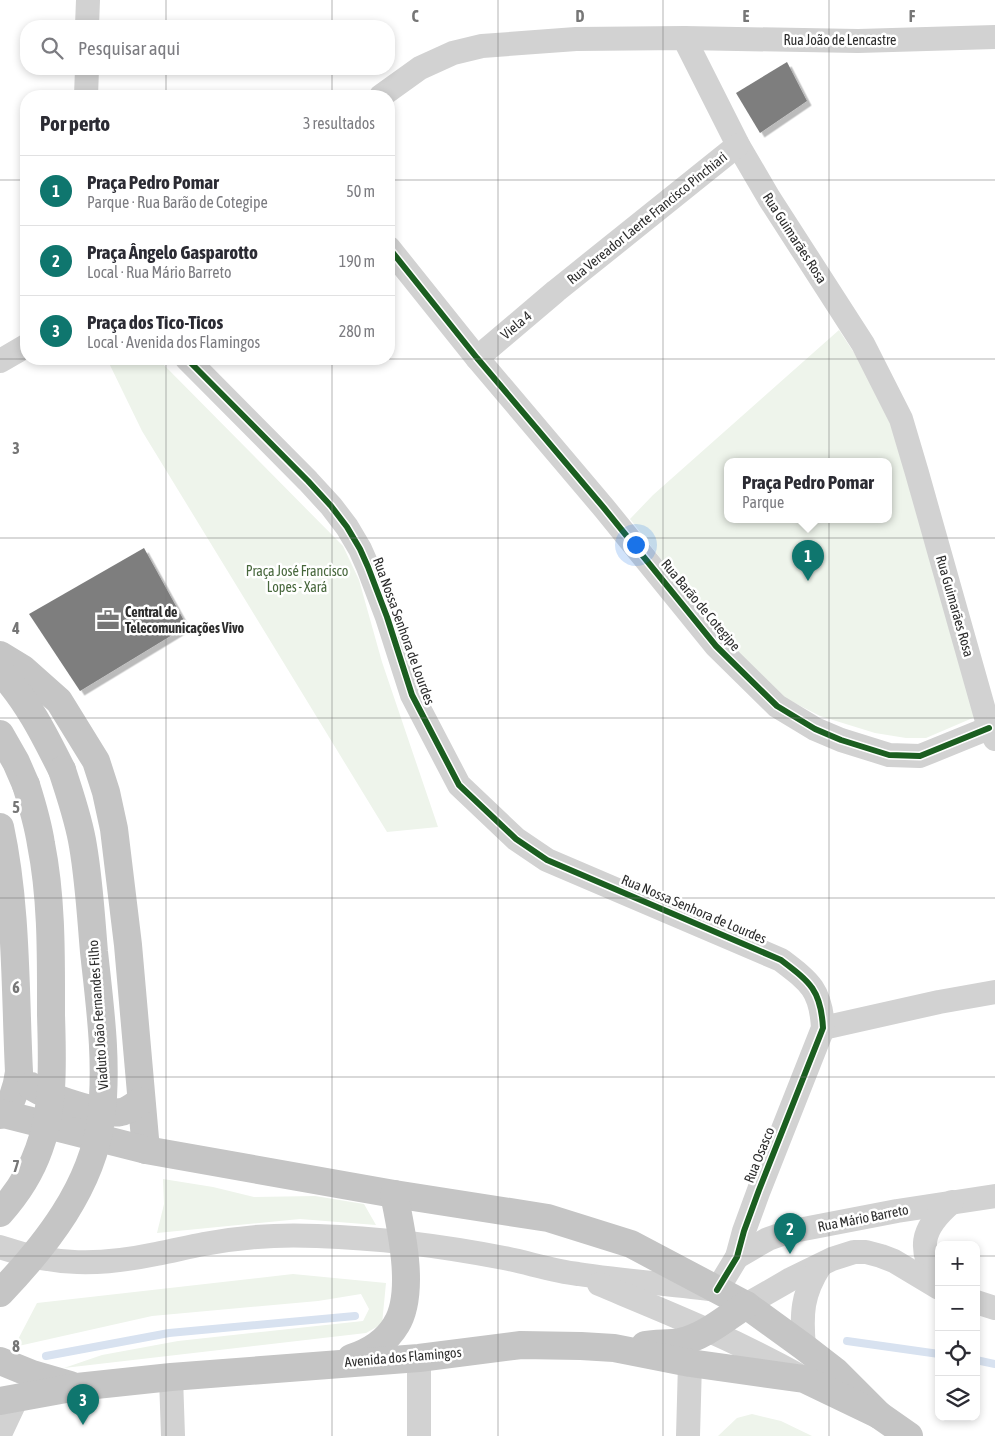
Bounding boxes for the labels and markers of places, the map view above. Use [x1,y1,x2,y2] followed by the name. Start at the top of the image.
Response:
[792,540,824,581] pin: 1
[125,604,245,636] place label: Central de Telecomunicações Vivo
[95,607,121,633] office icon: Central de Telecomunicações Vivo
[774,1213,806,1254] pin: 2
[67,1384,99,1425] pin: 3

